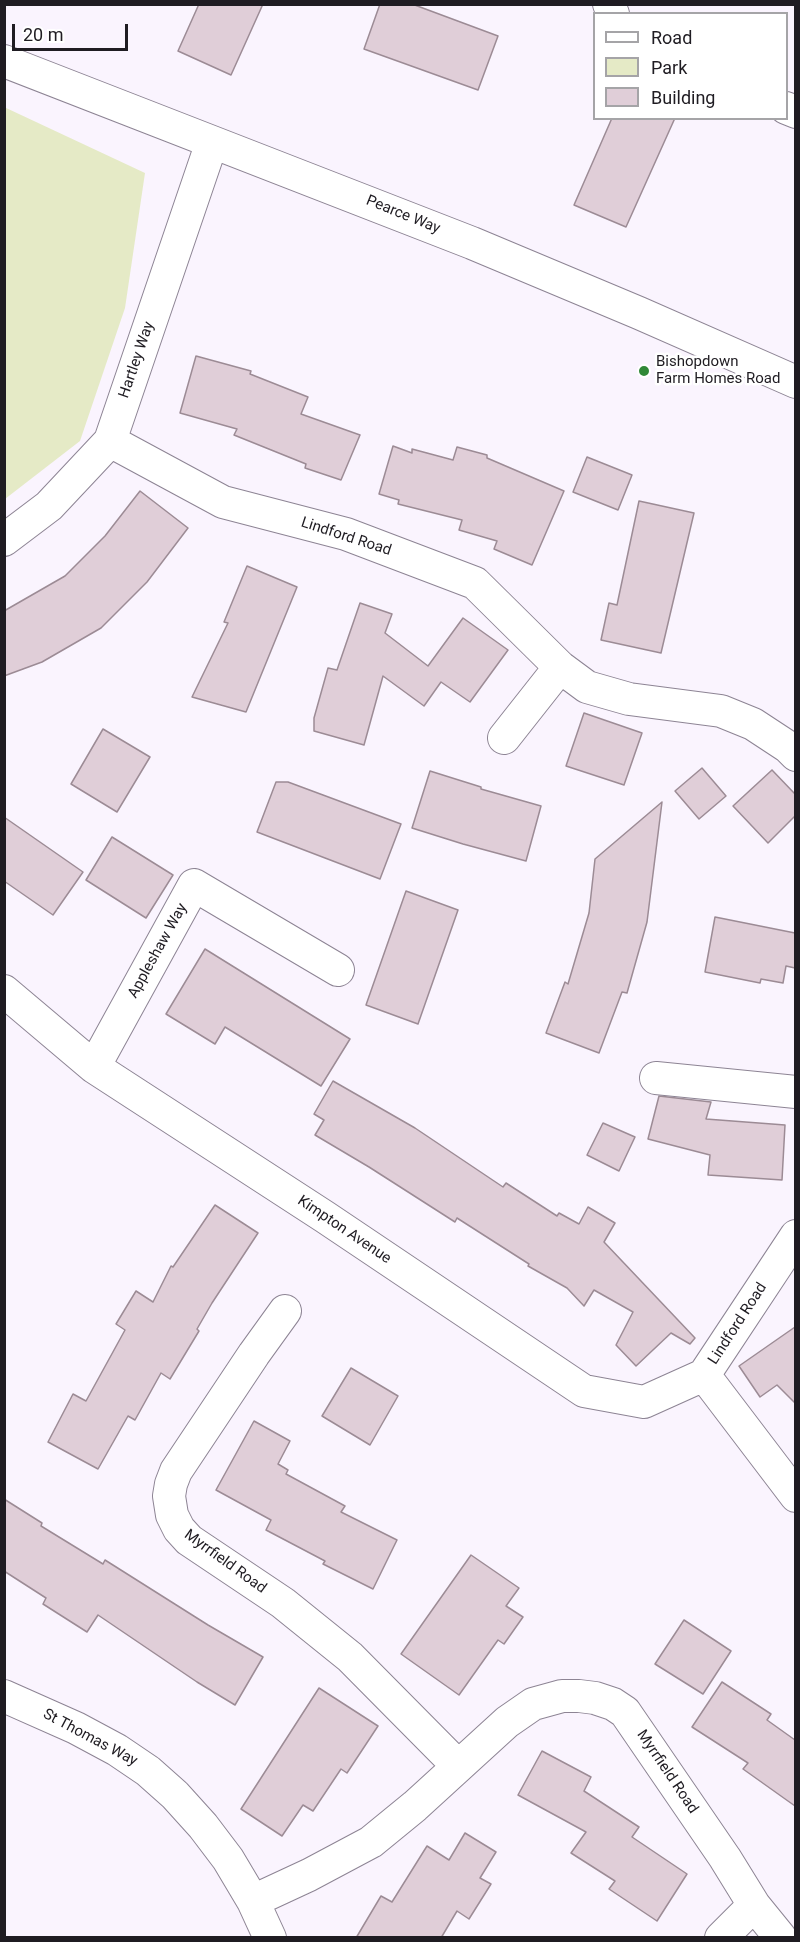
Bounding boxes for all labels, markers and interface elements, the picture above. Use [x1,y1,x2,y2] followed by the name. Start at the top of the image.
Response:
[15,12,130,50] scale bar
[593,12,788,120] legend
[23,24,63,45] text: 20 m
[651,27,692,48] text: Road
[651,57,687,78] text: Park
[651,87,715,108] text: Building
[363,192,443,238] street label: Pearce Way
[116,319,158,401] street label: Hartley Way
[656,353,780,388] place label: Bishopdown Farm Homes Road
[637,364,651,378] marker: Bishopdown Farm Homes Road
[299,514,393,560] street label: Lindford Road
[125,900,191,1002] street label: Appleshaw Way
[294,1192,394,1268] street label: Kimpton Avenue
[705,1280,771,1368] street label: Lindford Road
[181,1526,269,1598] street label: Myrrfield Road
[40,1706,140,1770] street label: St Thomas Way
[632,1727,702,1817] street label: Myrrfield Road

